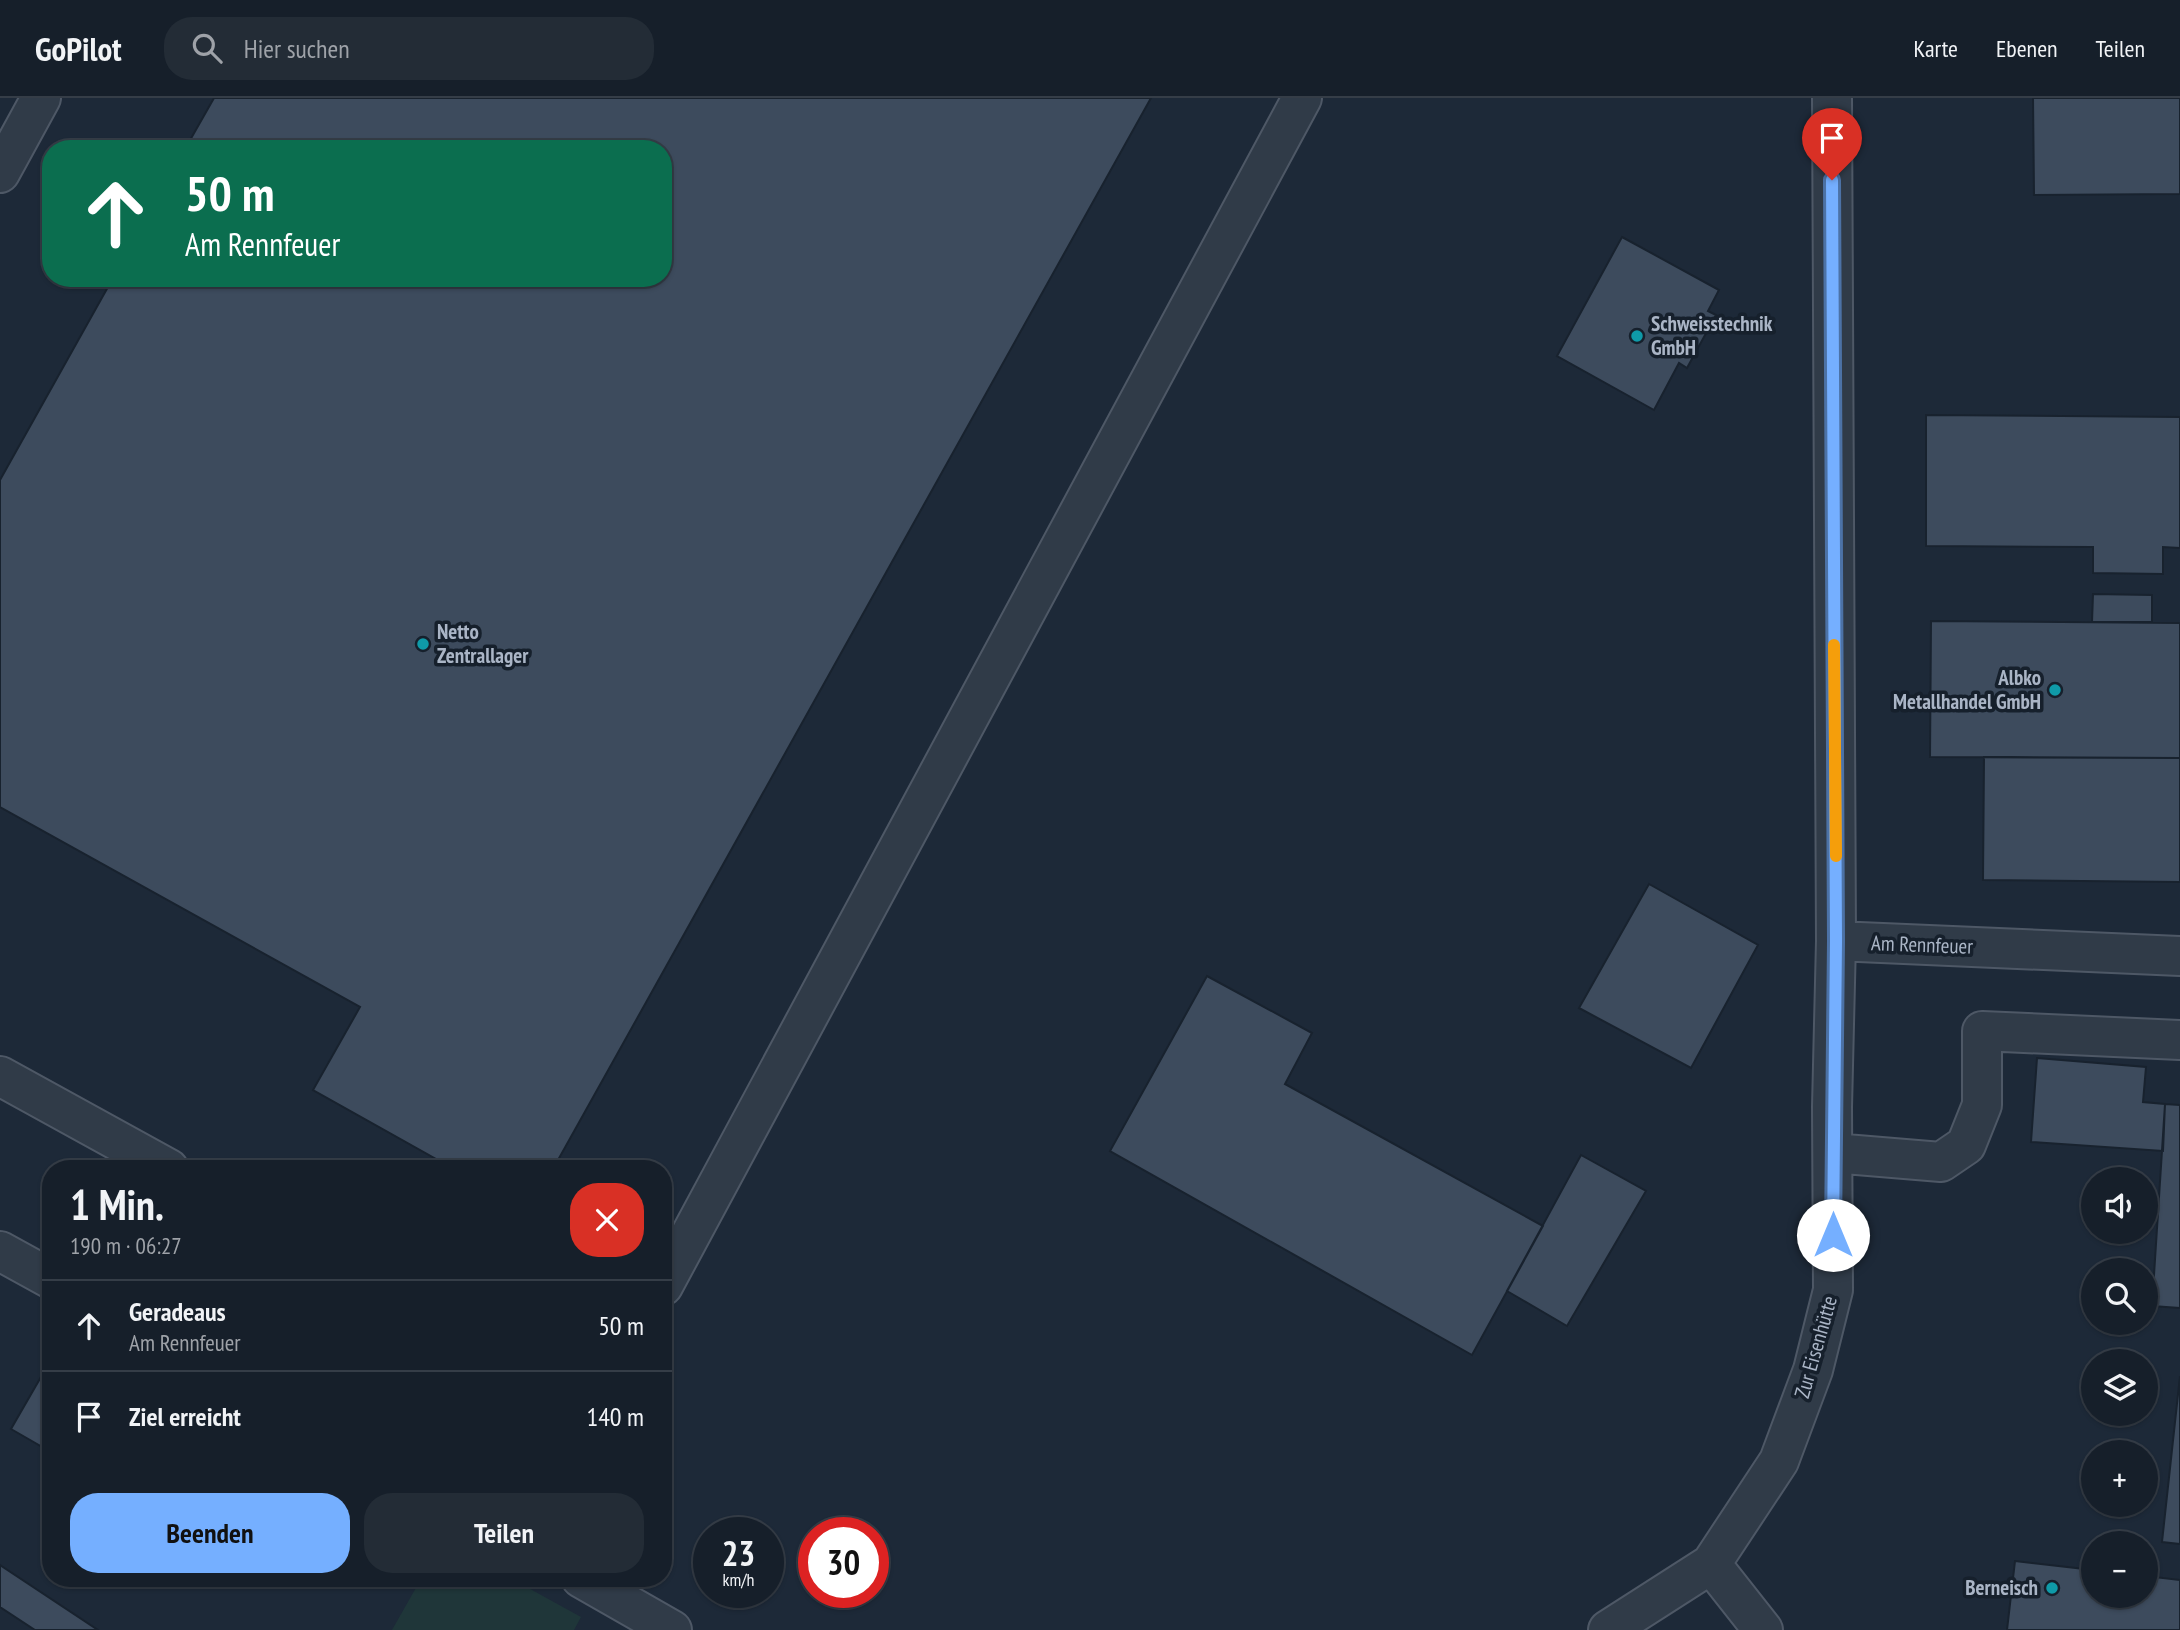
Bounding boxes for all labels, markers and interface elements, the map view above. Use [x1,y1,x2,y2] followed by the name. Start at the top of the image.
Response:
[164,17,654,80] search box
[35,27,122,70] text: GoPilot
[188,29,226,67] icon: search
[244,32,350,65] text: Hier suchen
[1914,33,1958,64] text: Karte
[1996,33,2058,64] text: Ebenen
[2096,33,2145,64] text: Teilen
[1802,108,1862,180] pin
[1813,119,1851,157] icon: arrive
[185,161,274,225] text: 50 m
[70,168,161,259] icon: ahead
[185,223,340,265] text: Am Rennfeuer
[1651,310,1773,361] place label: Schweisstechnik GmbH
[1629,328,1645,344] marker: Schweisstechnik GmbH
[437,618,529,669] place label: Netto Zentrallager
[415,636,431,652] marker: Netto Zentrallager
[1893,664,2041,715] place label: Albko Metallhandel GmbH
[2047,682,2063,698] marker: Albko Metallhandel GmbH
[1871,929,1974,960] street label: Am Rennfeuer
[2081,1167,2158,1608] map controls
[2081,1167,2158,1244] button: sound
[70,1177,164,1232] text: 1 Min.
[570,1183,644,1257] button: close
[1796,1198,1870,1272] position arrow
[70,1231,182,1260] text: 190 m · 06:27
[2081,1258,2158,1335] button: search
[1788,1293,1843,1401] street label: Zur Eisenhütte
[129,1295,226,1328] text: Geradeaus
[70,1307,108,1345] icon: ahead
[598,1309,644,1342] text: 50 m
[129,1328,241,1357] text: Am Rennfeuer
[2081,1349,2158,1426] button: layers
[70,1398,108,1436] icon: arrive
[129,1400,241,1433] text: Ziel erreicht
[586,1400,644,1433] text: 140 m
[2081,1440,2158,1517] button: +
[70,1493,350,1573] button: Beenden
[364,1493,644,1573] button: Teilen
[798,1517,889,1608] speed limit sign: 30
[722,1530,755,1576] text: 23
[2081,1531,2158,1608] button: −
[723,1568,754,1591] text: km/h
[1965,1574,2038,1601] place label: Berneisch
[2044,1580,2060,1596] marker: Berneisch

